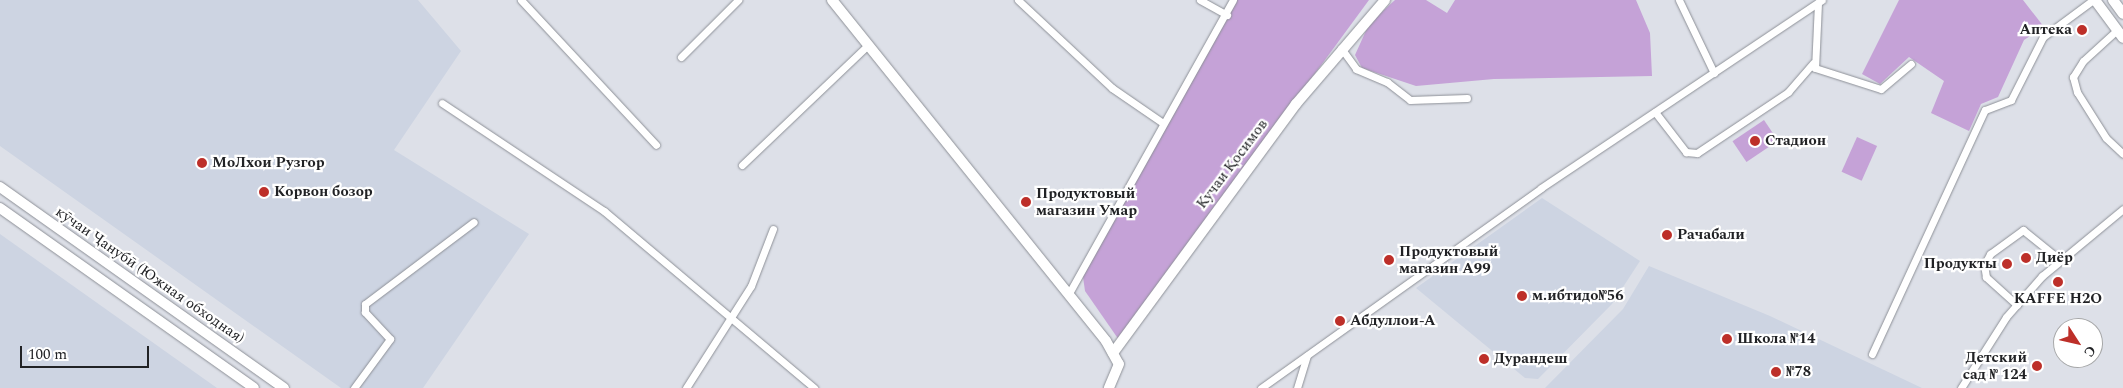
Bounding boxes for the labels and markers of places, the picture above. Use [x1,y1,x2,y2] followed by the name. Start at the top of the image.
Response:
[2019,21,2072,39] place label: Аптека
[2076,24,2088,36] marker: Аптека
[1765,132,1826,150] place label: Стадион
[1749,135,1761,147] marker: Стадион
[212,154,325,172] place label: МоЛхои Рузгор
[196,157,208,169] marker: МоЛхои Рузгор
[274,183,373,201] place label: Корвон бозор
[1036,184,1137,219] place label: Продуктовый магазин Умар
[258,186,270,198] marker: Корвон бозор
[1020,196,1032,208] marker: Продуктовый магазин Умар
[1677,226,1745,244] place label: Рачабали
[1661,229,1673,241] marker: Рачабали
[1399,242,1498,277] place label: Продуктовый магазин А99
[2036,249,2073,267] place label: Диëр
[2020,252,2032,264] marker: Диëр
[1383,254,1395,266] marker: Продуктовый магазин А99
[1924,255,1997,273] place label: Продукты
[2001,258,2013,270] marker: Продукты
[2052,276,2064,288] marker: KAFFE H2O
[1532,287,1624,305] place label: м.ибтидо№56
[1516,290,1528,302] marker: м.ибтидо№56
[2014,290,2102,308] place label: KAFFE H2O
[1350,312,1436,330] place label: Абдуллои-А
[1334,315,1346,327] marker: Абдуллои-А
[1737,330,1815,348] place label: Школа №14
[1721,333,1733,345] marker: Школа №14
[1963,348,2027,383] place label: Детский сад № 124
[1494,350,1567,368] place label: Дурандеш
[1478,353,1490,365] marker: Дурандеш
[2031,360,2043,372] marker: Детский сад № 124
[1786,363,1811,381] place label: №78
[1770,366,1782,378] marker: №78

